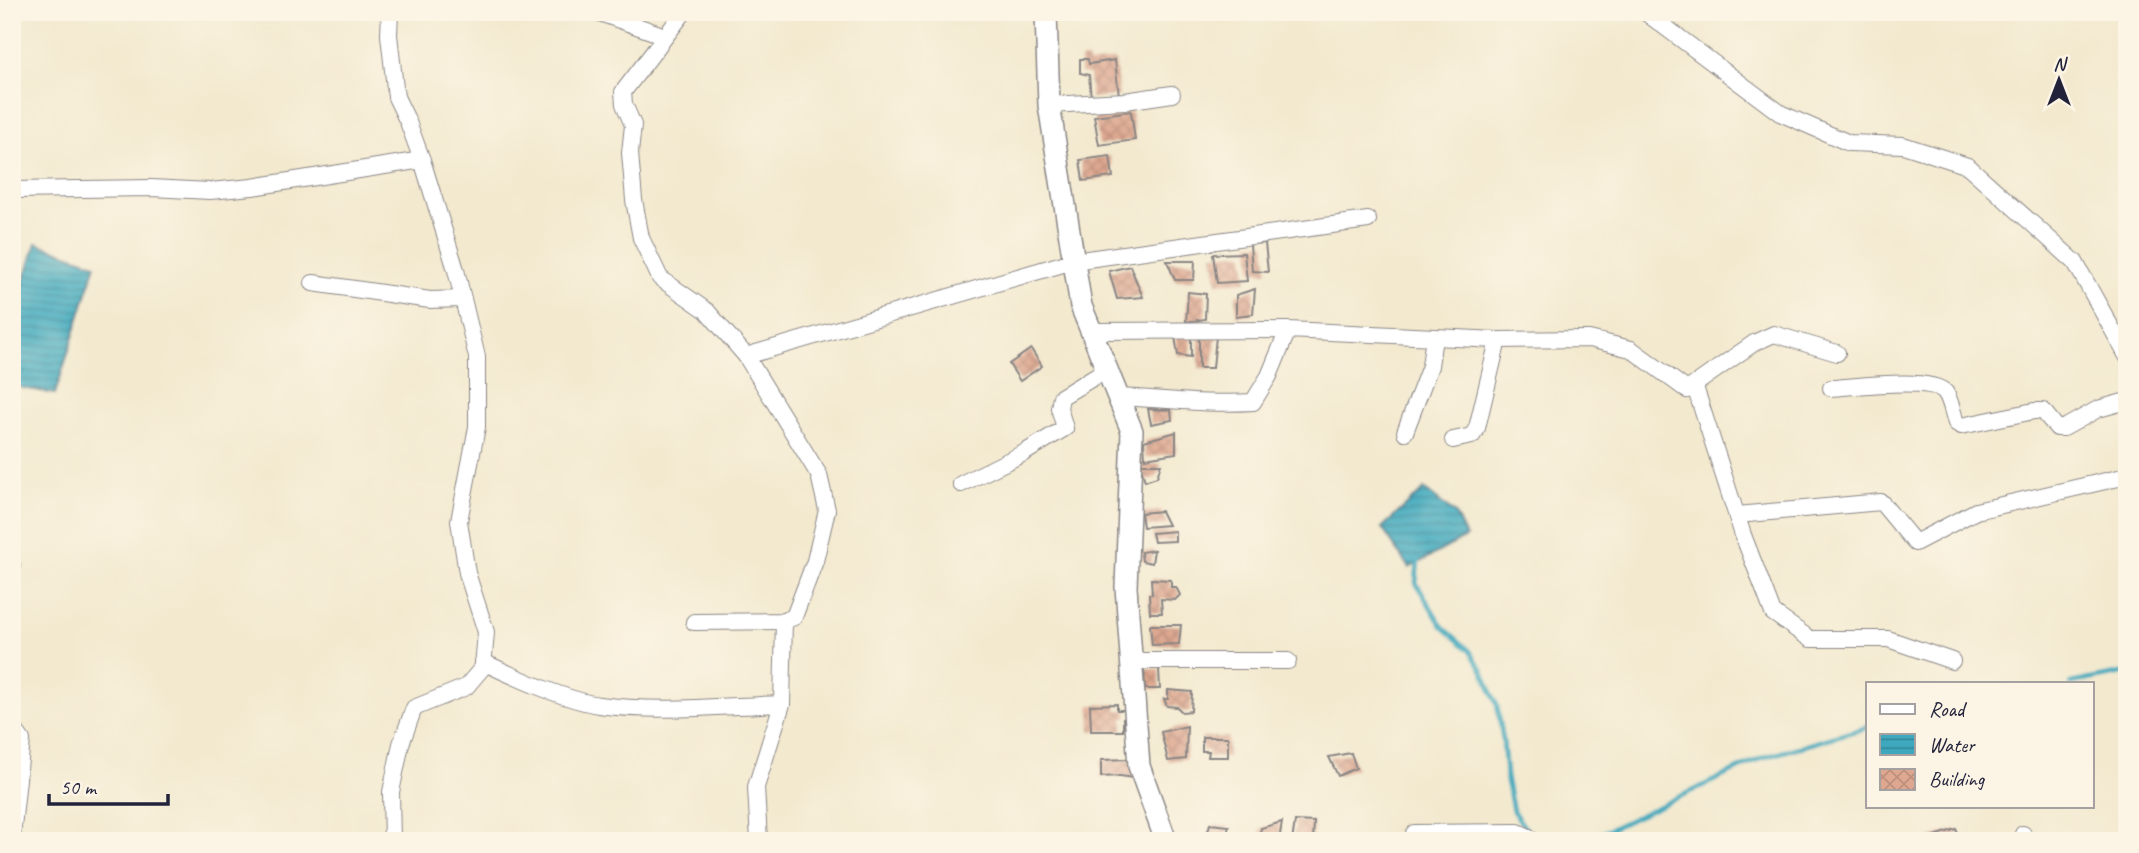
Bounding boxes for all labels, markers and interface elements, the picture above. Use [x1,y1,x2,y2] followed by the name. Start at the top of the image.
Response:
[2024,46,2094,116] north arrow
[2053,52,2068,76] text: N
[1866,682,2094,808] legend
[1929,696,1968,722] text: Road
[1929,732,1976,758] text: Water
[49,762,168,806] scale bar
[1929,766,1986,792] text: Building
[60,774,98,800] text: 50 m

